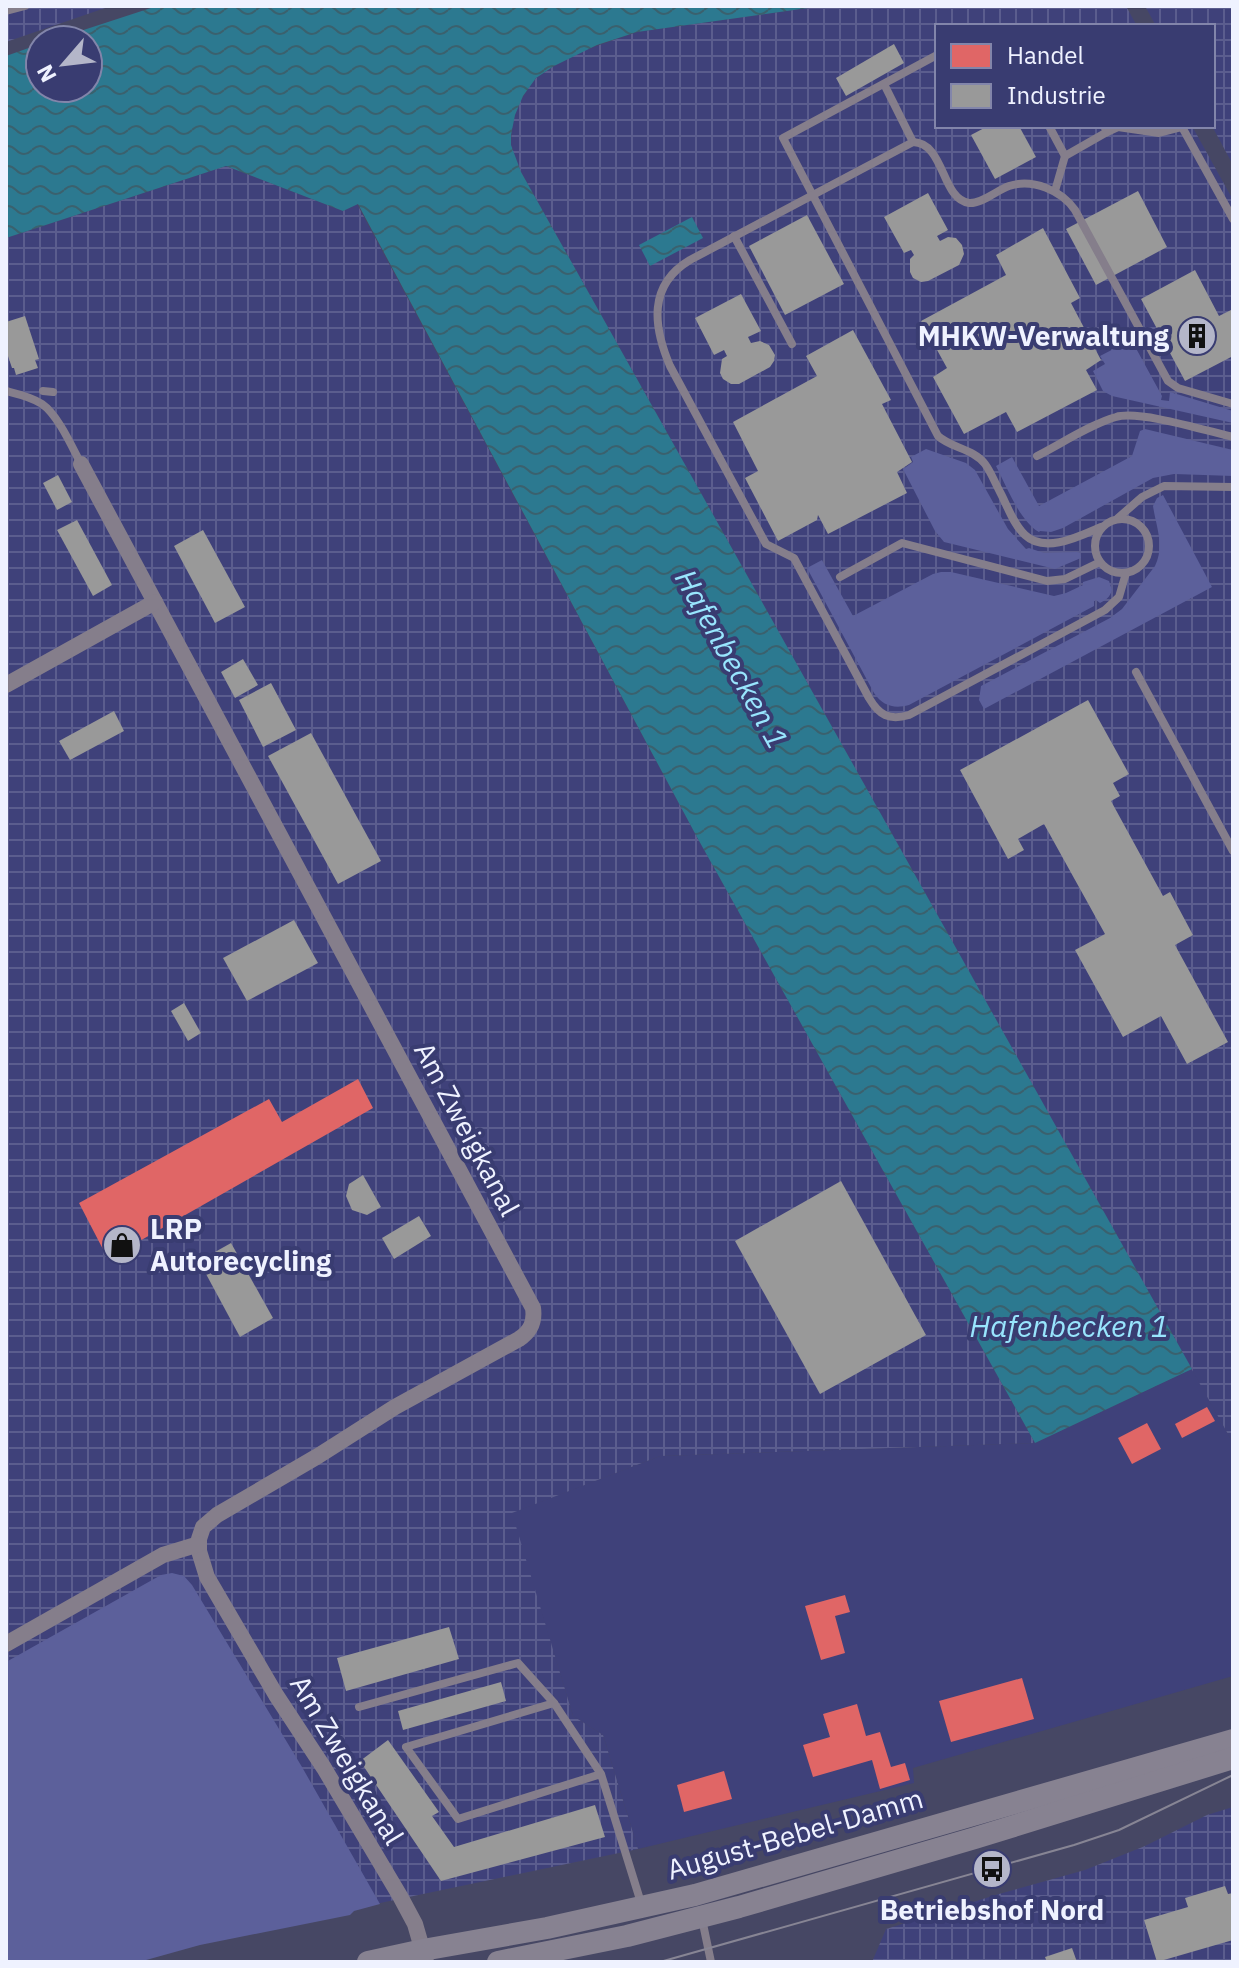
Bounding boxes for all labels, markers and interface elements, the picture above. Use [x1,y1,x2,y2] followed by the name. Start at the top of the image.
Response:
[24,24,104,104] north arrow
[935,24,1215,128] legend
[1007,39,1084,71] text: Handel
[29,60,62,87] text: N
[1007,79,1106,111] text: Industrie
[1176,315,1218,357] building icon: MHKW-Verwaltung
[918,317,1170,354] place label: MHKW-Verwaltung
[667,562,798,755] water label: Hafenbecken 1
[406,1035,529,1222] street label: Am Zweigkanal
[150,1210,332,1279] place label: LRP Autorecycling
[101,1224,143,1266] shop icon: LRP Autorecycling
[970,1306,1168,1345] water label: Hafenbecken 1
[282,1668,413,1851] street label: Am Zweigkanal
[663,1779,927,1888] street label: August-Bebel-Damm
[971,1848,1013,1890] bus stop icon: Betriebshof Nord
[880,1891,1104,1928] place label: Betriebshof Nord

